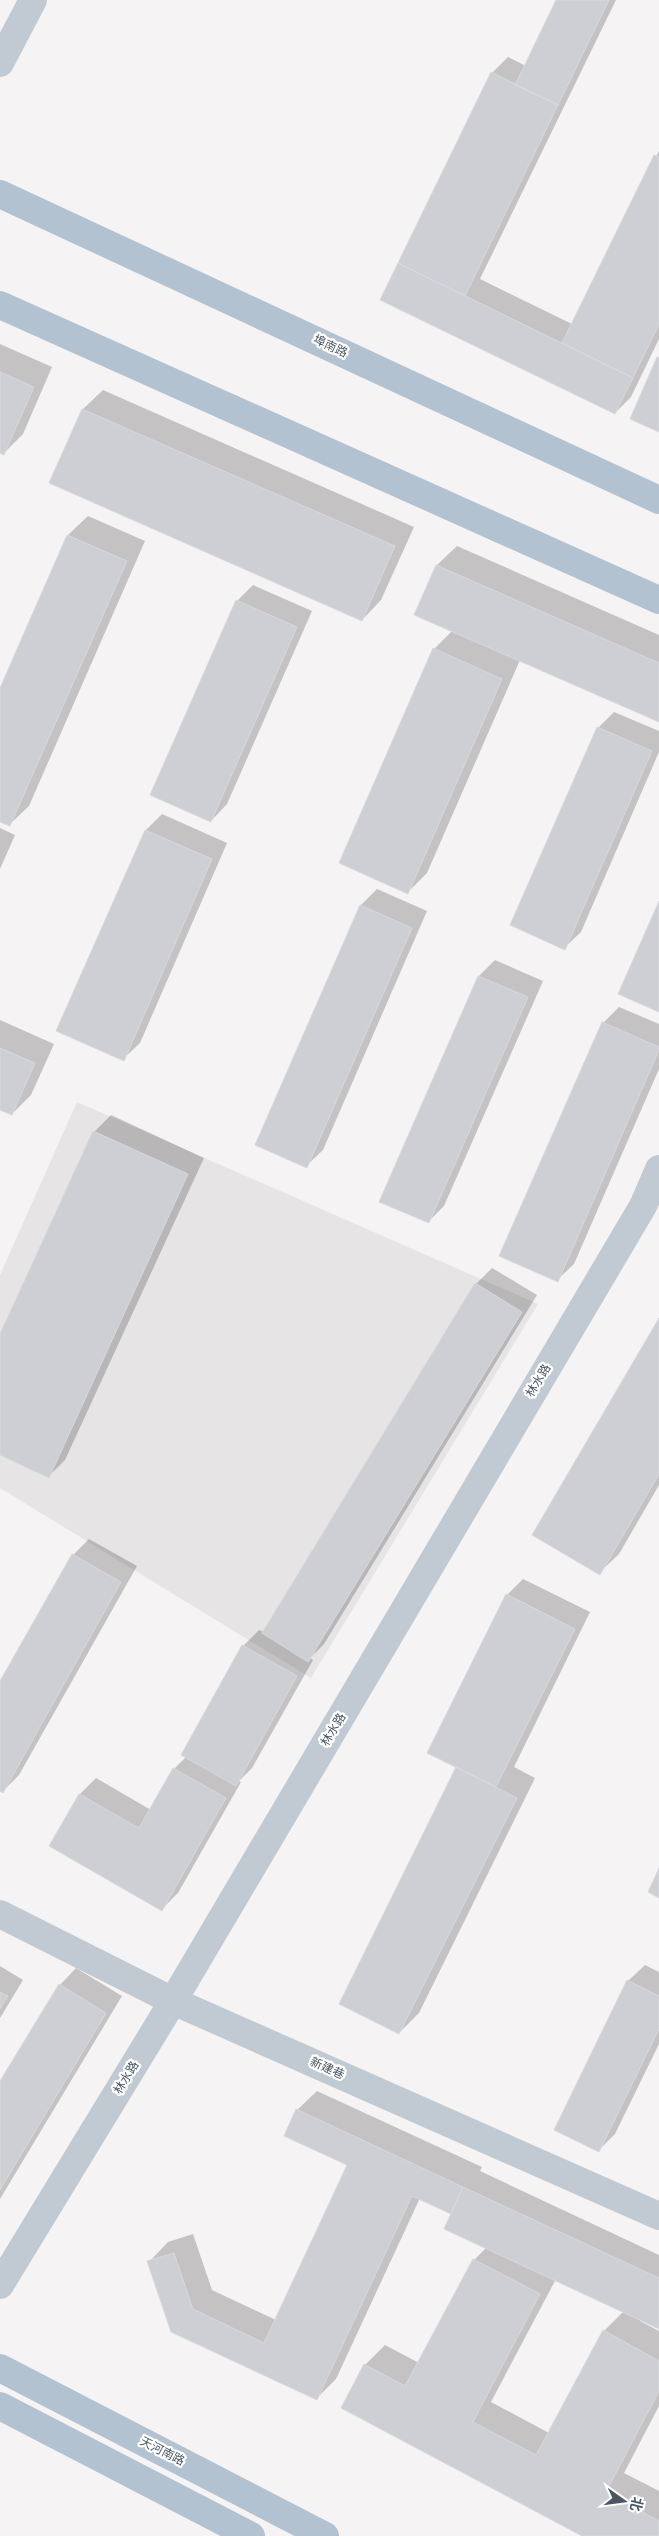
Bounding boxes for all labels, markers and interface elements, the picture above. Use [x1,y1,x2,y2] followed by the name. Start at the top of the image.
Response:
[310,332,350,362] street label: 埠南路
[523,1361,555,1401] street label: 林水路
[318,1710,350,1750] street label: 林水路
[307,2054,347,2084] street label: 新建巷
[111,2058,143,2098] street label: 林水路
[137,2434,187,2470] street label: 天河南路
[599,2476,649,2526] north arrow
[625,2495,645,2513] text: 北

